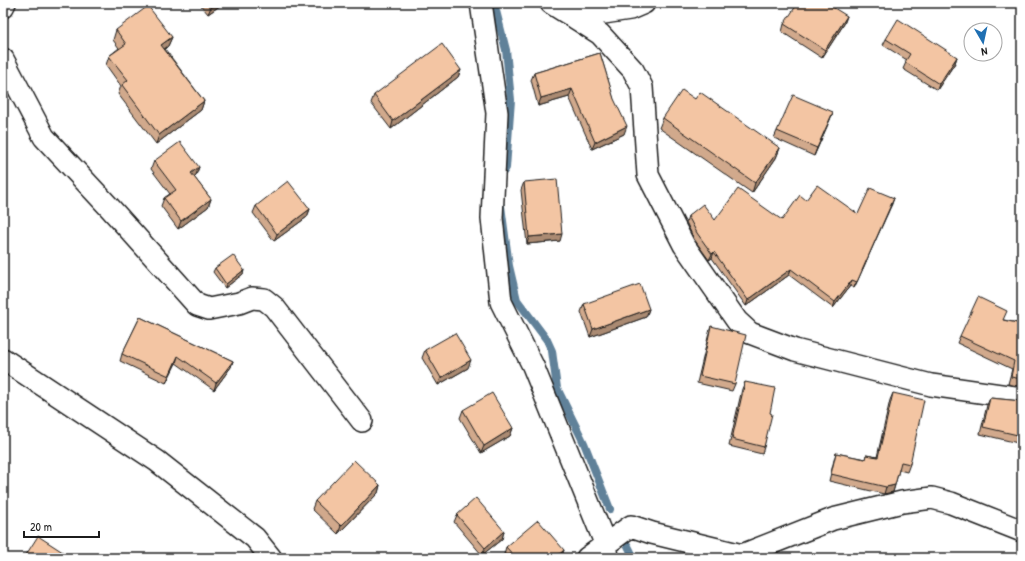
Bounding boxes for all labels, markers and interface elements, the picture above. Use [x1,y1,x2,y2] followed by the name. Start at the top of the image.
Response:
[963,22,1003,62] north arrow
[980,45,989,59] text: N
[24,513,99,539] scale bar
[30,518,52,535] text: 20 m

